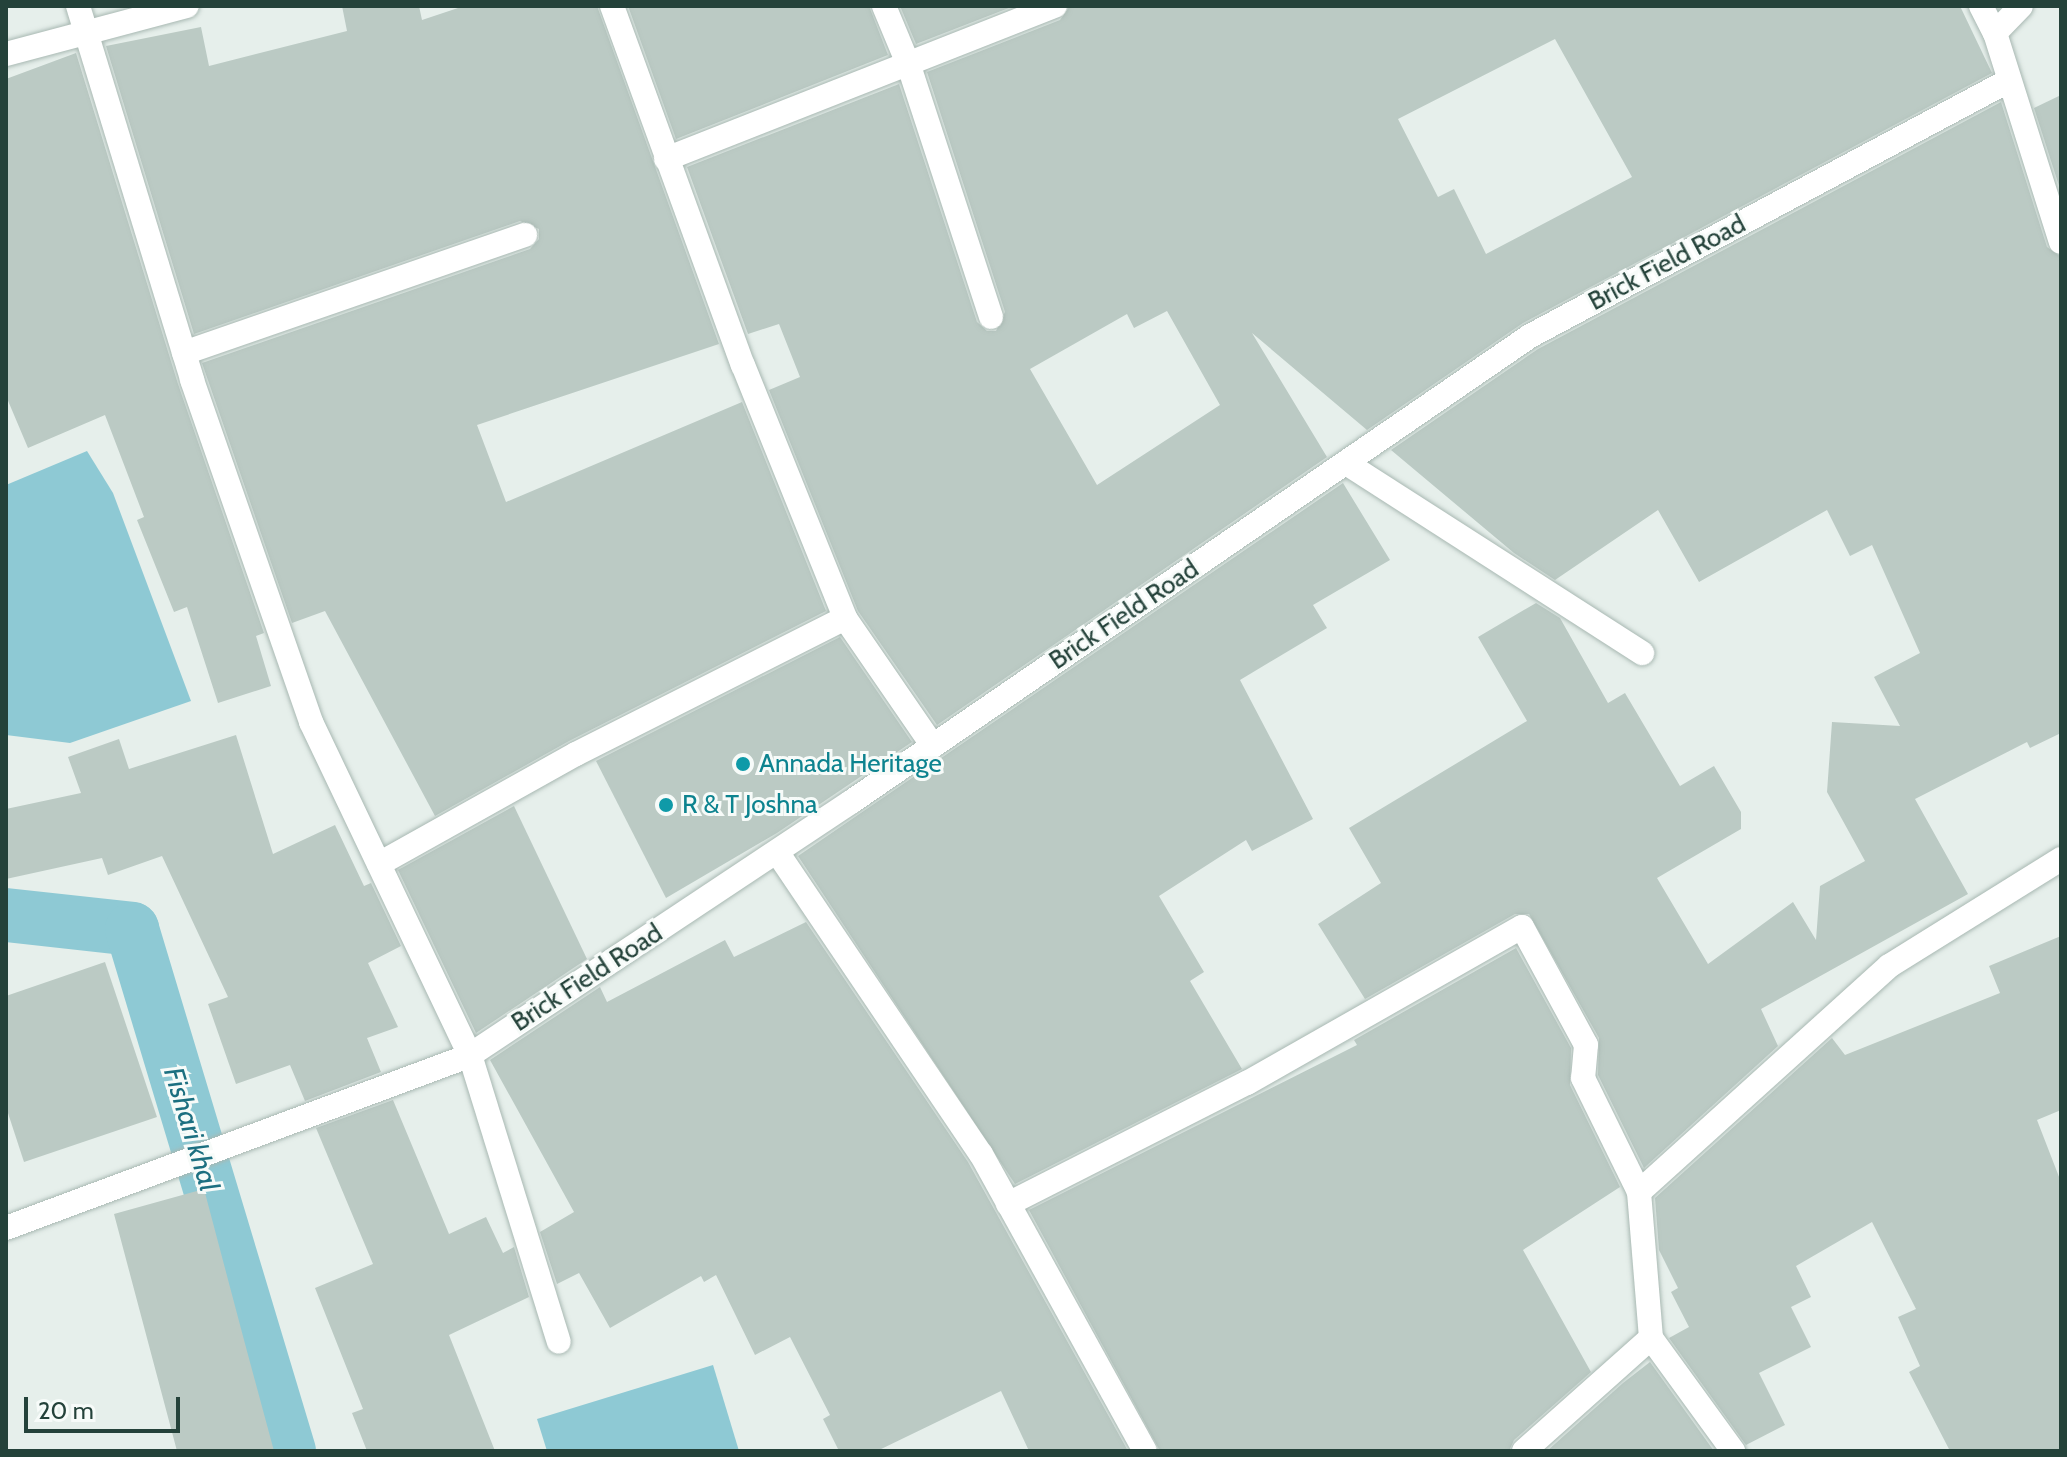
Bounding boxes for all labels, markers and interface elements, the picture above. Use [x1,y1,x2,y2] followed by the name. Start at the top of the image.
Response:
[1583,209,1751,317] street label: Brick Field Road
[1043,554,1205,676] street label: Brick Field Road
[759,748,942,780] place label: Annada Heritage
[734,755,752,773] marker: Annada Heritage
[682,789,817,821] place label: R & T Joshna
[657,796,675,814] marker: R & T Joshna
[506,918,668,1038] street label: Brick Field Road
[157,1063,227,1195] water label: Fishari khal
[28,1381,184,1431] scale bar
[38,1396,94,1425] text: 20 m

